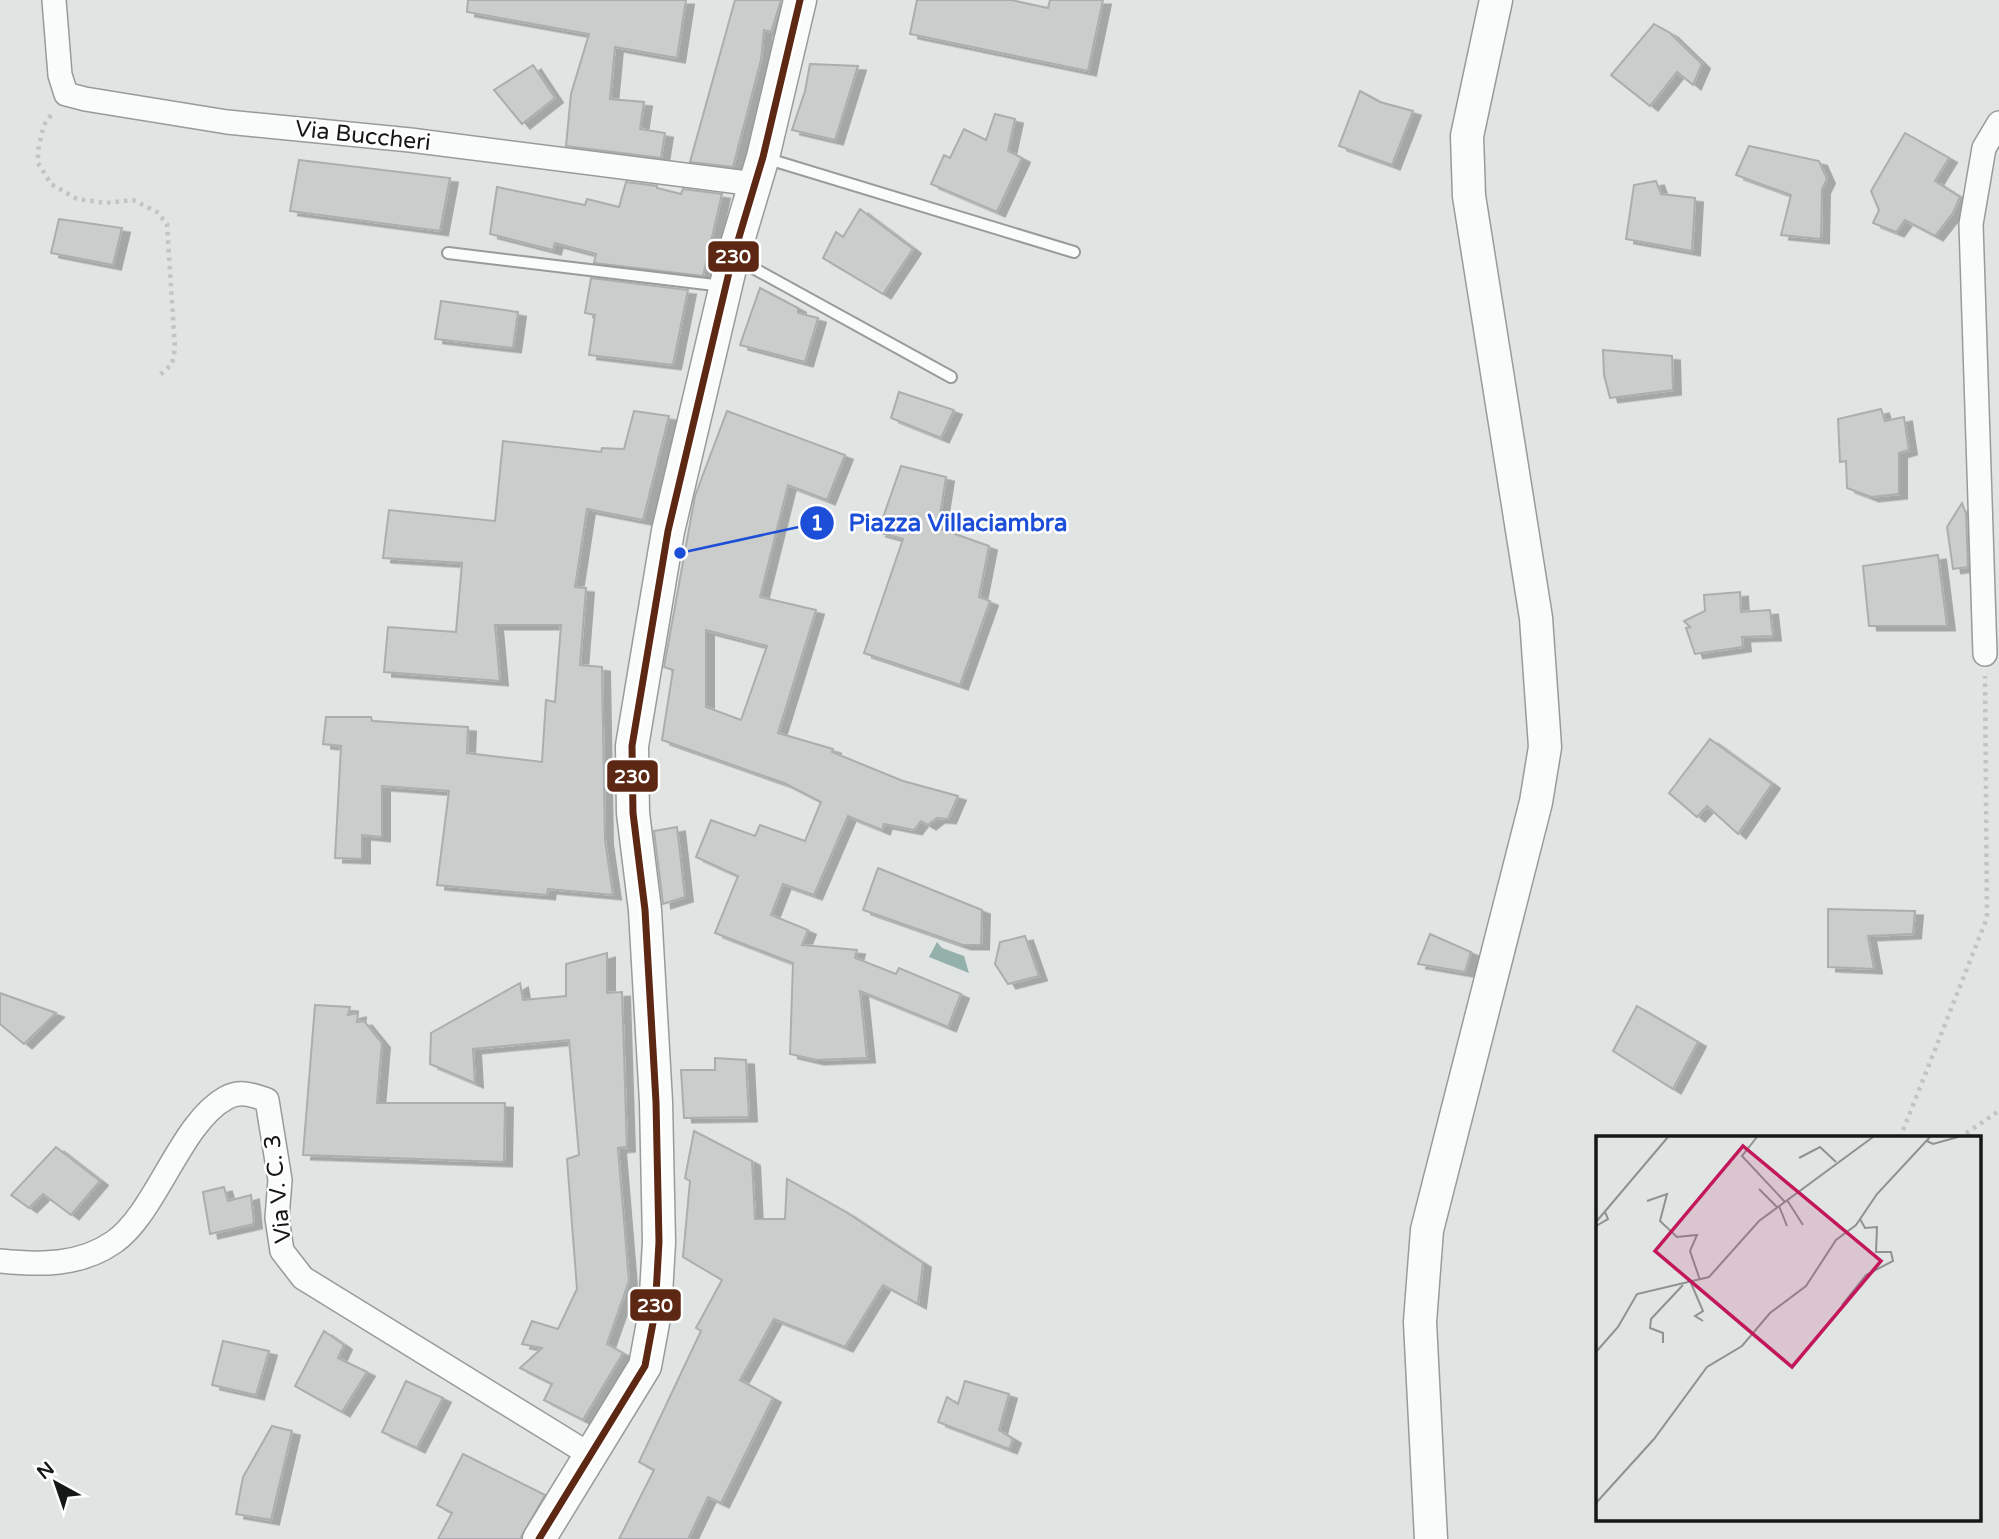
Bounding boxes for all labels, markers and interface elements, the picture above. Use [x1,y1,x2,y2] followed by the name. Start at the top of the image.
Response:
[294,115,432,157] street label: Via Buccheri
[707,240,760,273] line badge: 230
[715,246,751,268] text: 230
[799,500,1081,545] callout: Piazza Villaciambra
[849,509,1067,538] text: Piazza Villaciambra
[810,511,824,536] text: 1
[606,759,659,793] line badge: 230
[614,766,650,788] text: 230
[258,1133,298,1245] street label: Via V. C. 3
[1596,1136,1982,1522] inset map
[629,1288,682,1322] line badge: 230
[637,1295,673,1317] text: 230
[21,1448,91,1518] north arrow
[33,1457,59,1484] text: N

